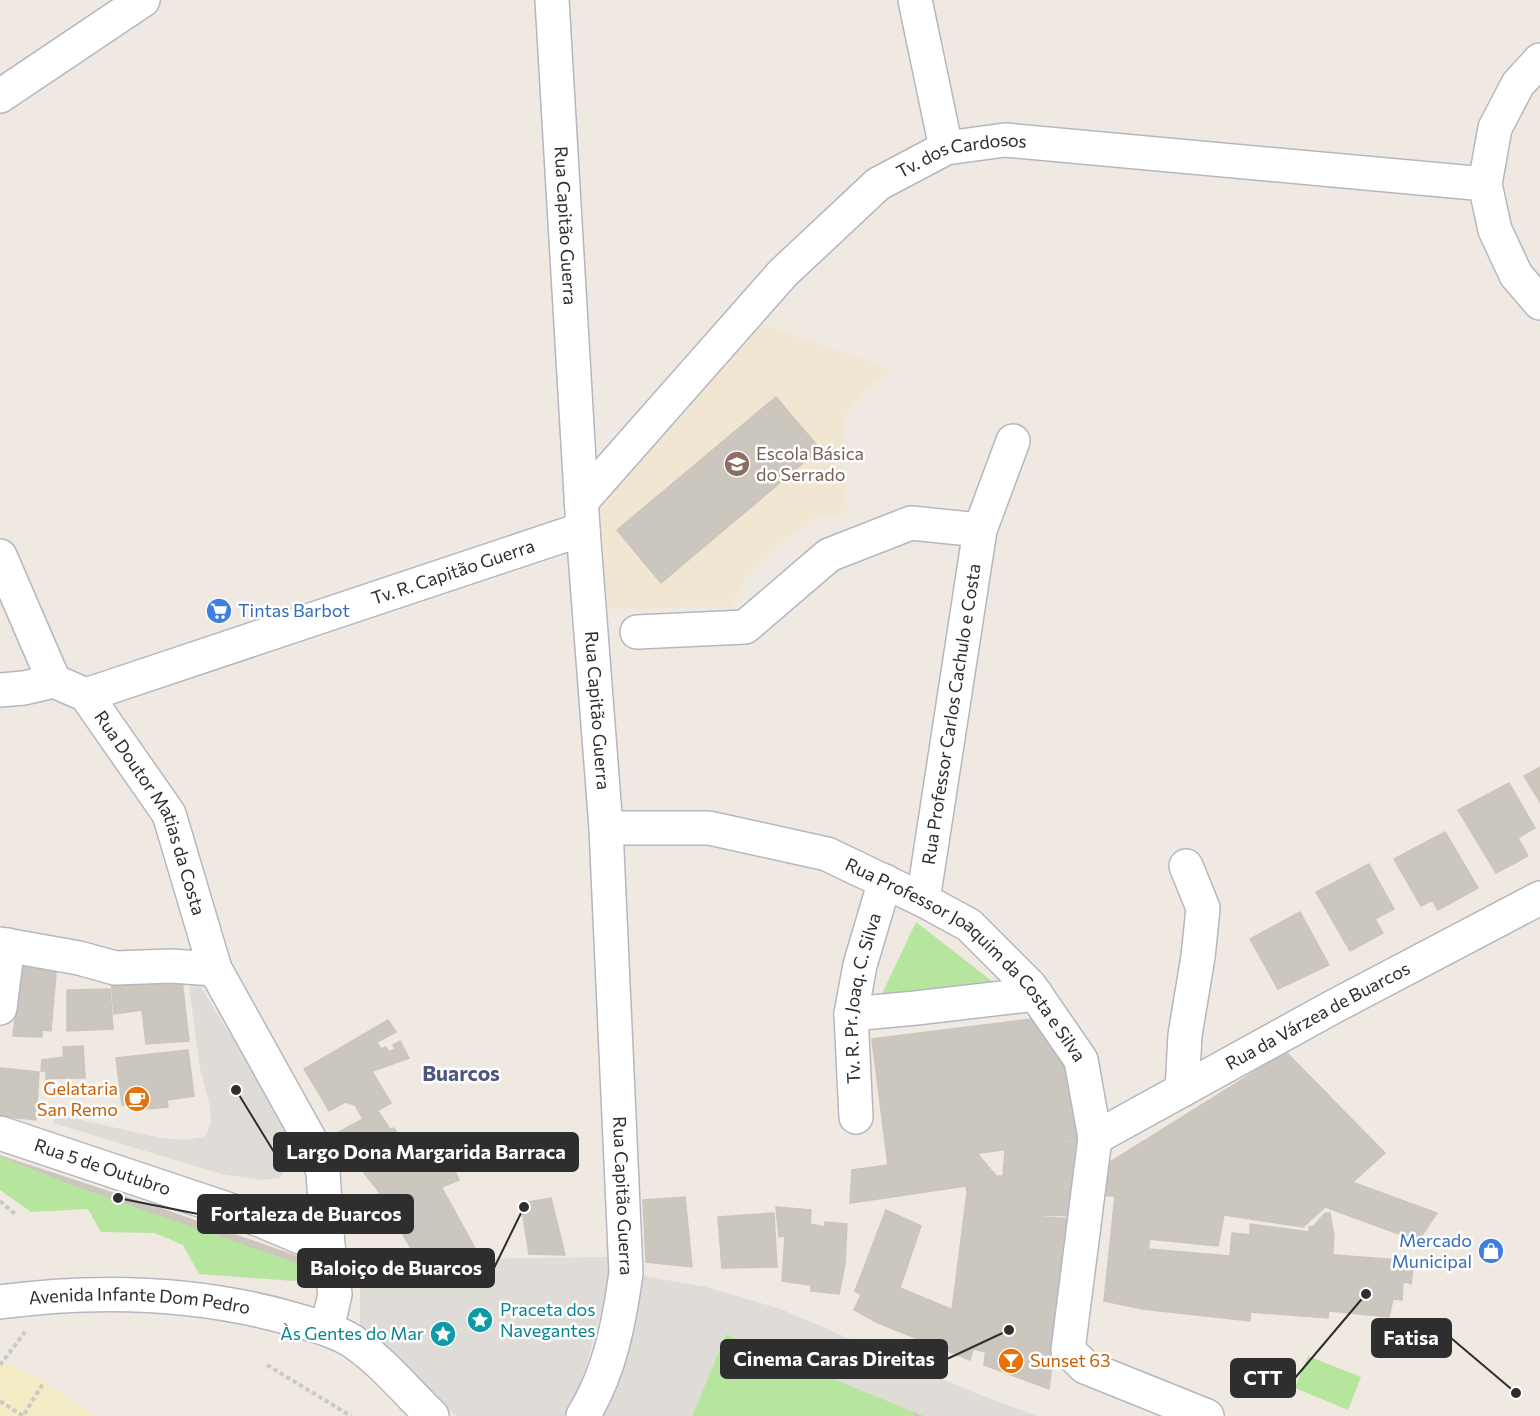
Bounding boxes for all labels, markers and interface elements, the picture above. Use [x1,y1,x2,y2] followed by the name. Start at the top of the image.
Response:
[892,128,1028,182] street label: Tv. dos Cardosos
[551,145,582,306] street label: Rua Capitão Guerra
[756,442,864,485] place label: Escola Básica do Serrado
[722,449,752,479] school or university icon: Escola Básica do Serrado
[368,534,537,609] street label: Tv. R. Capitão Guerra
[917,562,985,866] street label: Rua Professor Carlos Cachulo e Costa
[204,596,234,626] supermarket icon: Tintas Barbot
[238,599,350,621] place label: Tintas Barbot
[581,630,615,791] street label: Rua Capitão Guerra
[90,706,210,918] street label: Rua Doutor Matias da Costa
[842,852,1091,1066] street label: Rua Professor Joaquim da Costa e Silva
[839,910,885,1084] street label: Tv. R. Pr. Joaq. C. Silva
[1221,956,1413,1074] street label: Rua da Várzea de Buarcos
[422,1060,500,1085] district label: Buarcos
[37,1077,118,1120] place label: Gelataria San Remo
[122,1084,152,1114] cafe icon: Gelataria San Remo
[609,1116,638,1276] street label: Rua Capitão Guerra
[32,1133,174,1199] street label: Rua 5 de Outubro
[274,1133,578,1171] callout: Largo Dona Margarida Barraca
[286,1139,566,1163] text: Largo Dona Margarida Barraca
[198,1195,413,1233] callout: Fortaleza de Buarcos
[210,1201,402,1225] text: Fortaleza de Buarcos
[1392,1229,1472,1272] place label: Mercado Municipal
[1476,1236,1506,1266] shop icon: Mercado Municipal
[298,1249,494,1287] callout: Baloiço de Buarcos
[310,1255,482,1279] text: Baloiço de Buarcos
[27,1283,252,1318] street label: Avenida Infante Dom Pedro
[500,1298,595,1341] place label: Praceta dos Navegantes
[465,1305,495,1335] place icon: Praceta dos Navegantes
[428,1319,458,1349] place icon: Às Gentes do Mar
[1372,1319,1451,1357] callout: Fatisa
[280,1322,424,1344] place label: Às Gentes do Mar
[1383,1325,1439,1349] text: Fatisa
[721,1340,947,1378] callout: Cinema Caras Direitas
[733,1346,935,1370] text: Cinema Caras Direitas
[996,1346,1026,1376] bar icon: Sunset 63
[1030,1349,1110,1371] place label: Sunset 63
[1231,1359,1295,1397] callout: CTT
[1243,1365,1283,1389] text: CTT

